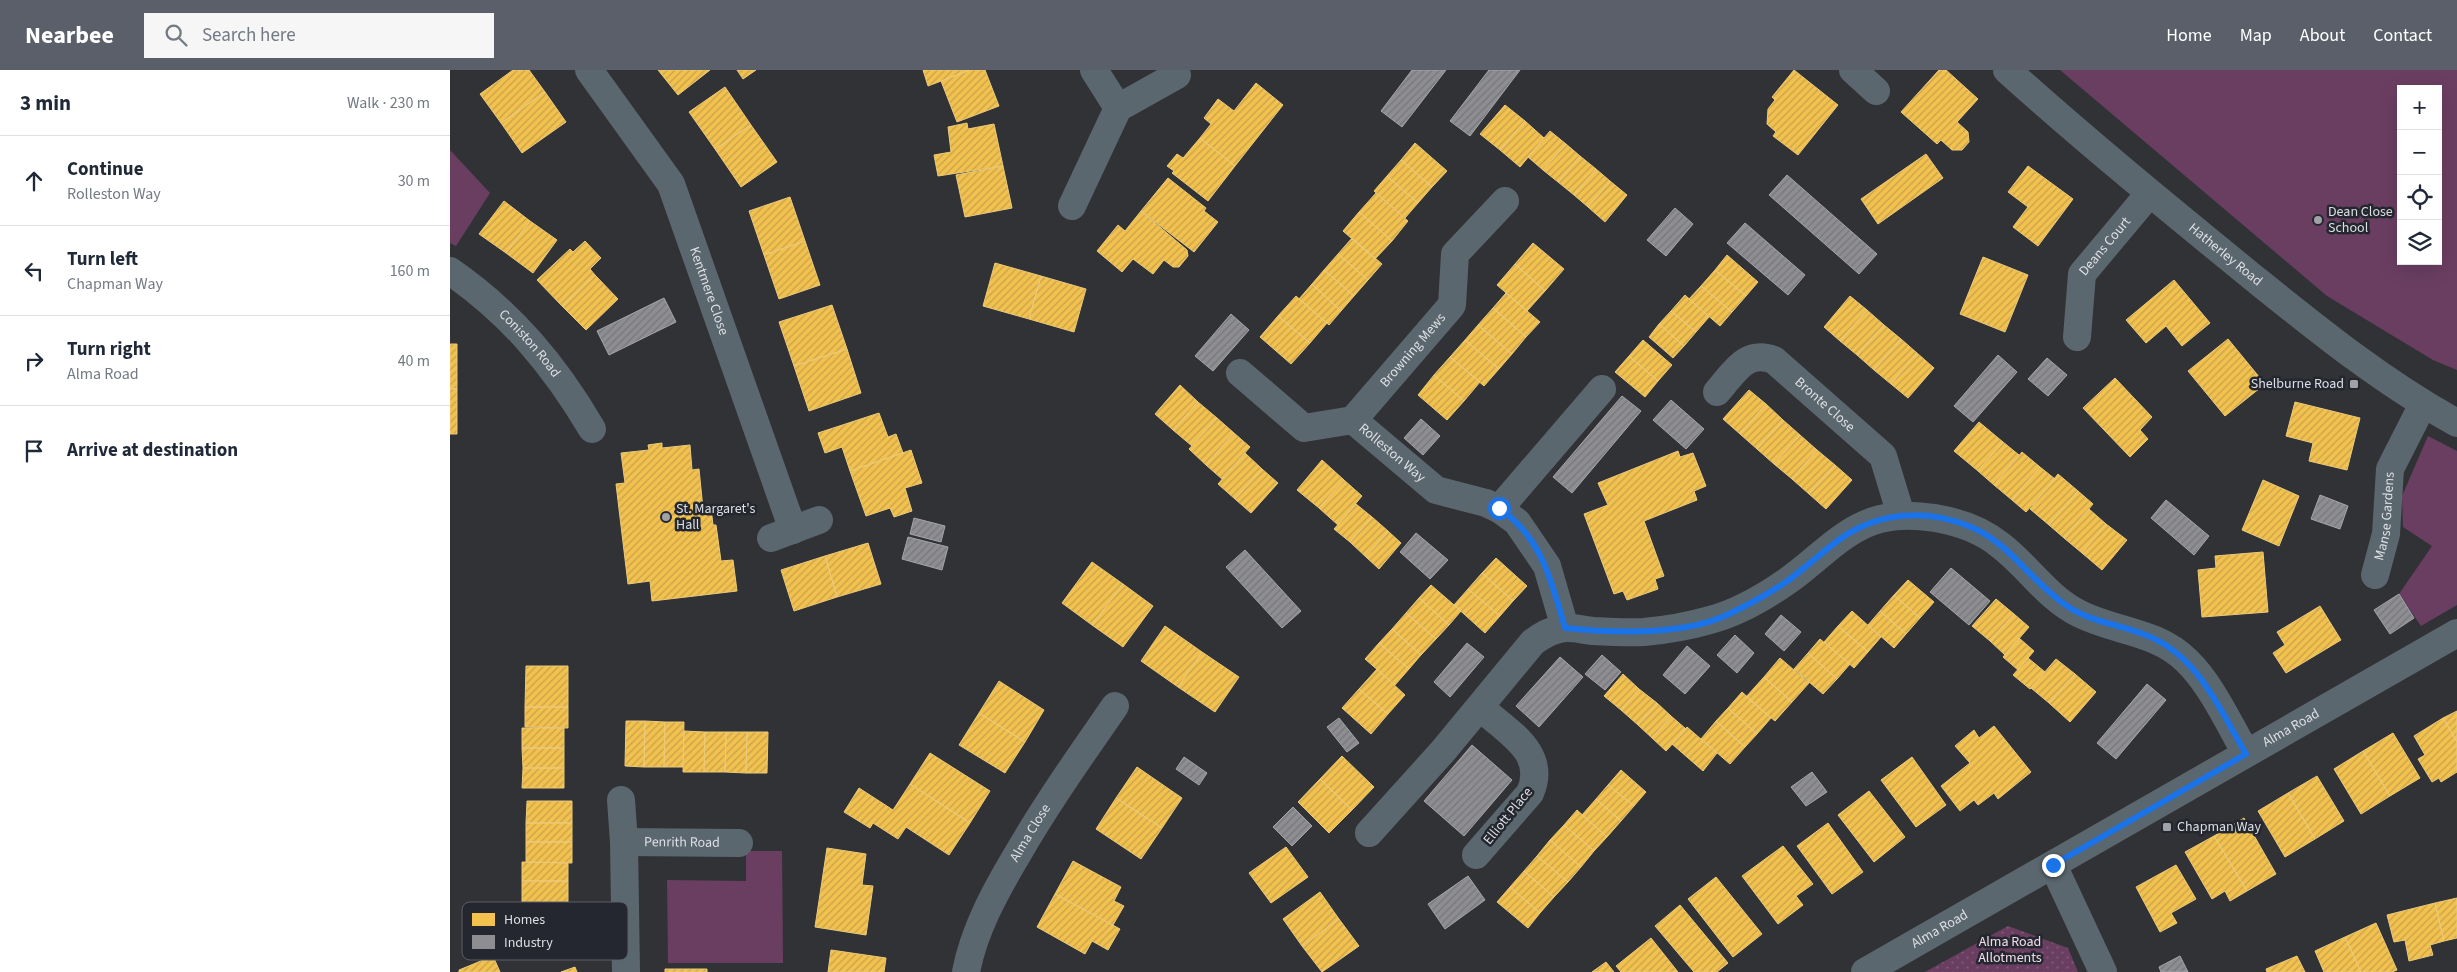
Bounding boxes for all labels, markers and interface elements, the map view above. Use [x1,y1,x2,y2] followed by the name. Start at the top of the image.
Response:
[144,13,494,58] search box
[25,18,114,53] text: Nearbee
[162,21,190,49] icon: search
[202,22,296,49] text: Search here
[2166,23,2212,48] text: Home
[2240,23,2272,48] text: Map
[2300,23,2345,48] text: About
[2373,23,2432,48] text: Contact
[2397,85,2442,265] map controls
[2397,85,2442,130] button: +
[20,88,71,118] text: 3 min
[347,92,430,114] text: Walk · 230 m
[2397,130,2442,175] button: −
[67,156,144,183] text: Continue
[20,167,48,195] icon: ahead
[398,170,430,192] text: 30 m
[2397,175,2442,220] button: locate
[67,183,161,205] text: Rolleston Way
[2328,202,2393,238] place label: Dean Close School
[2074,212,2136,280] street label: Deans Court
[2312,214,2324,226] marker: Dean Close School
[2184,218,2267,291] street label: Hatherley Road
[2397,220,2442,265] button: layers
[684,244,734,338] street label: Kentmere Close
[67,246,138,273] text: Turn left
[20,257,48,285] icon: left
[390,260,430,282] text: 160 m
[67,273,163,295] text: Chapman Way
[494,305,565,382] street label: Coniston Road
[1375,309,1451,392] street label: Browning Mews
[67,336,151,363] text: Turn right
[20,347,48,375] icon: right
[398,350,430,372] text: 40 m
[67,363,139,385] text: Alma Road
[1790,372,1859,437] street label: Bronte Close
[2251,374,2344,394] place label: Shelburne Road
[2348,378,2360,390] marker: Shelburne Road
[1354,419,1430,487] street label: Rolleston Way
[20,437,48,465] icon: arrive
[67,437,238,464] text: Arrive at destination
[2369,471,2400,563] street label: Manse Gardens
[1488,497,1511,520] route start
[676,499,756,535] place label: St. Margaret's Hall
[660,511,672,523] marker: St. Margaret's Hall
[2259,704,2323,752] street label: Alma Road
[1479,783,1537,849] street label: Elliott Place
[1005,800,1056,866] street label: Alma Close
[2177,817,2261,837] place label: Chapman Way
[2161,821,2173,833] marker: Chapman Way
[644,832,720,853] street label: Penrith Road
[2042,854,2065,877] route end
[462,902,628,960] legend
[1907,905,1972,954] street label: Alma Road
[504,910,545,930] text: Homes
[1978,932,2042,968] park label: Alma Road Allotments
[504,933,553,953] text: Industry

